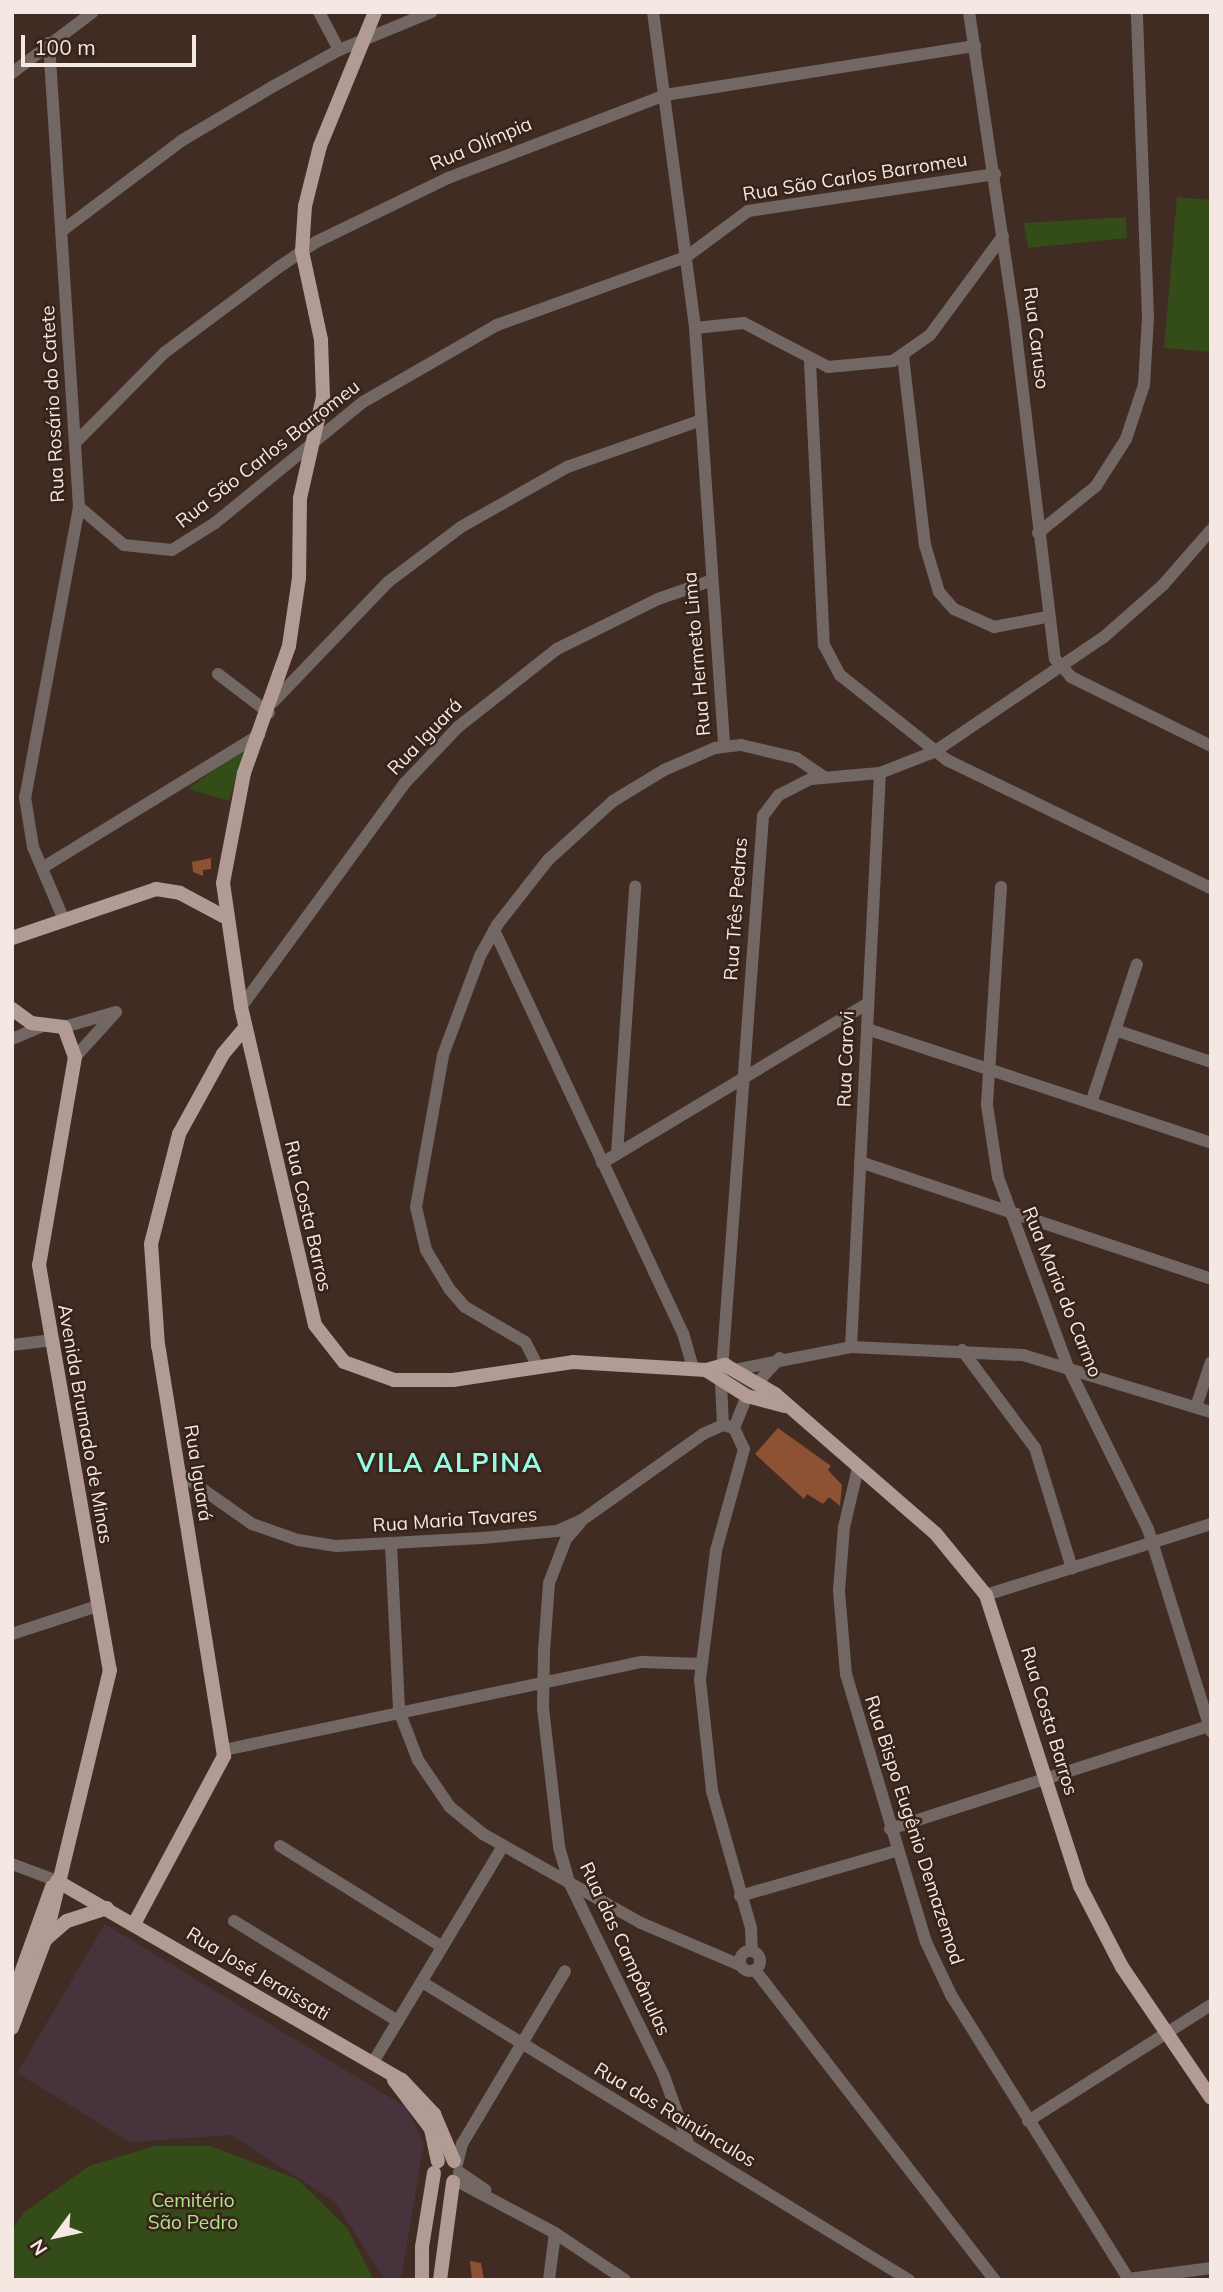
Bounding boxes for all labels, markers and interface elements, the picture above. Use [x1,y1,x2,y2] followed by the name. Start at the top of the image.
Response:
[24,21,200,65] scale bar
[34,34,96,60] text: 100 m
[427,112,535,176] street label: Rua Olímpia
[741,148,969,206] street label: Rua São Carlos Barromeu
[1018,286,1054,390] street label: Rua Caruso
[36,305,70,503] street label: Rua Rosário do Catete
[172,375,364,533] street label: Rua São Carlos Barromeu
[678,571,716,737] street label: Rua Hermeto Lima
[383,694,467,780] street label: Rua Iguará
[720,837,752,981] street label: Rua Três Pedras
[833,1010,859,1108] street label: Rua Carovi
[280,1138,336,1294] street label: Rua Costa Barros
[1017,1204,1107,1380] street label: Rua Maria do Carmo
[53,1303,117,1545] street label: Avenida Brumado de Minas
[179,1423,217,1523] street label: Rua Iguará
[358,1447,542,1479] district label: VILA ALPINA
[372,1503,538,1537] street label: Rua Maria Tavares
[1016,1644,1082,1798] street label: Rua Costa Barros
[860,1693,968,1967] street label: Rua Bispo Eugênio Demazemod
[575,1859,675,2039] street label: Rua das Campânulas
[182,1922,334,2026] street label: Rua José Jeraissati
[590,2058,760,2172] street label: Rua dos Rainúnculos
[148,2190,238,2234] park label: Cemitério São Pedro
[21,2201,91,2271] north arrow
[24,2235,52,2260] text: N

